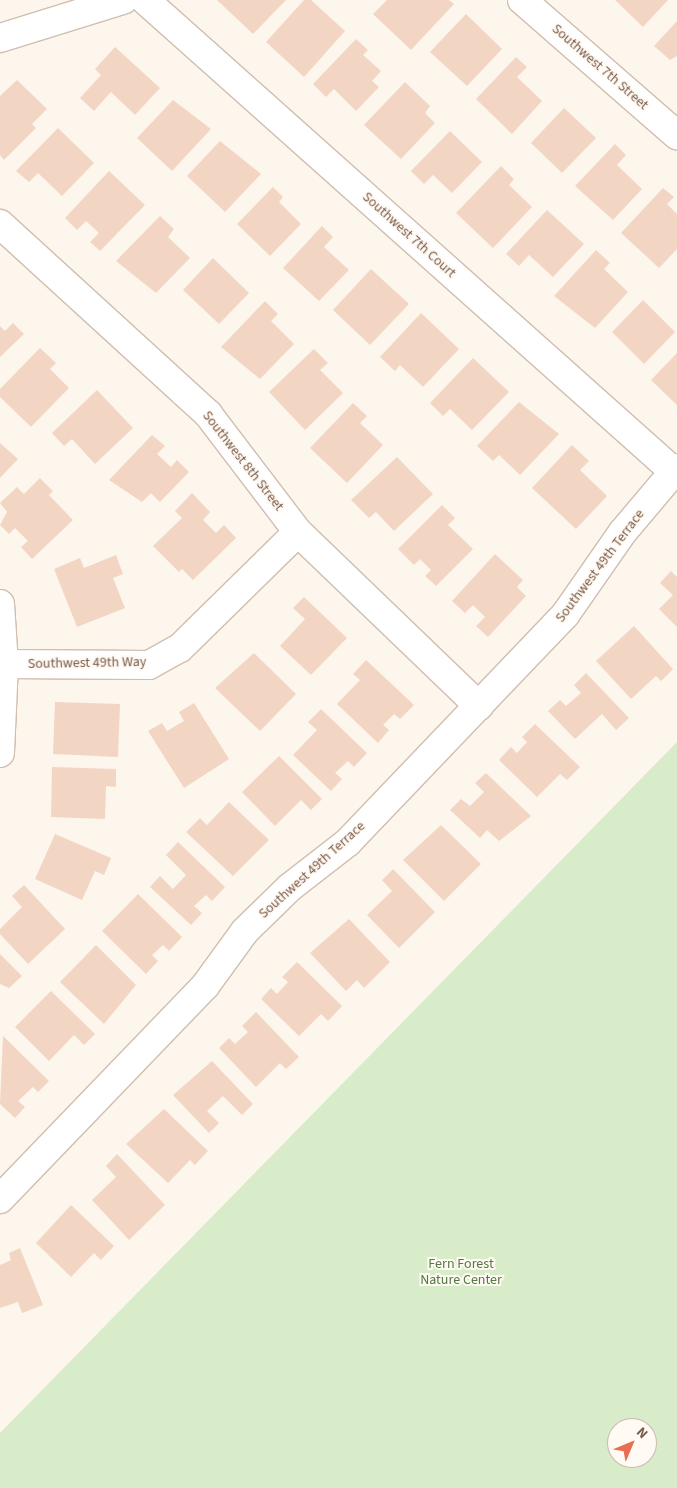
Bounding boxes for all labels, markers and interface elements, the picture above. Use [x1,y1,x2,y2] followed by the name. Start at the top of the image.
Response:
[548,21,652,113] street label: Southwest 7th Street
[359,189,459,281] street label: Southwest 7th Court
[199,408,287,514] street label: Southwest 8th Street
[552,506,648,626] street label: Southwest 49th Terrace
[28,654,146,672] street label: Southwest 49th Way
[255,818,369,922] street label: Southwest 49th Terrace
[420,1256,502,1288] park label: Fern Forest Nature Center
[607,1418,657,1468] north arrow
[632,1423,652,1443] text: N

